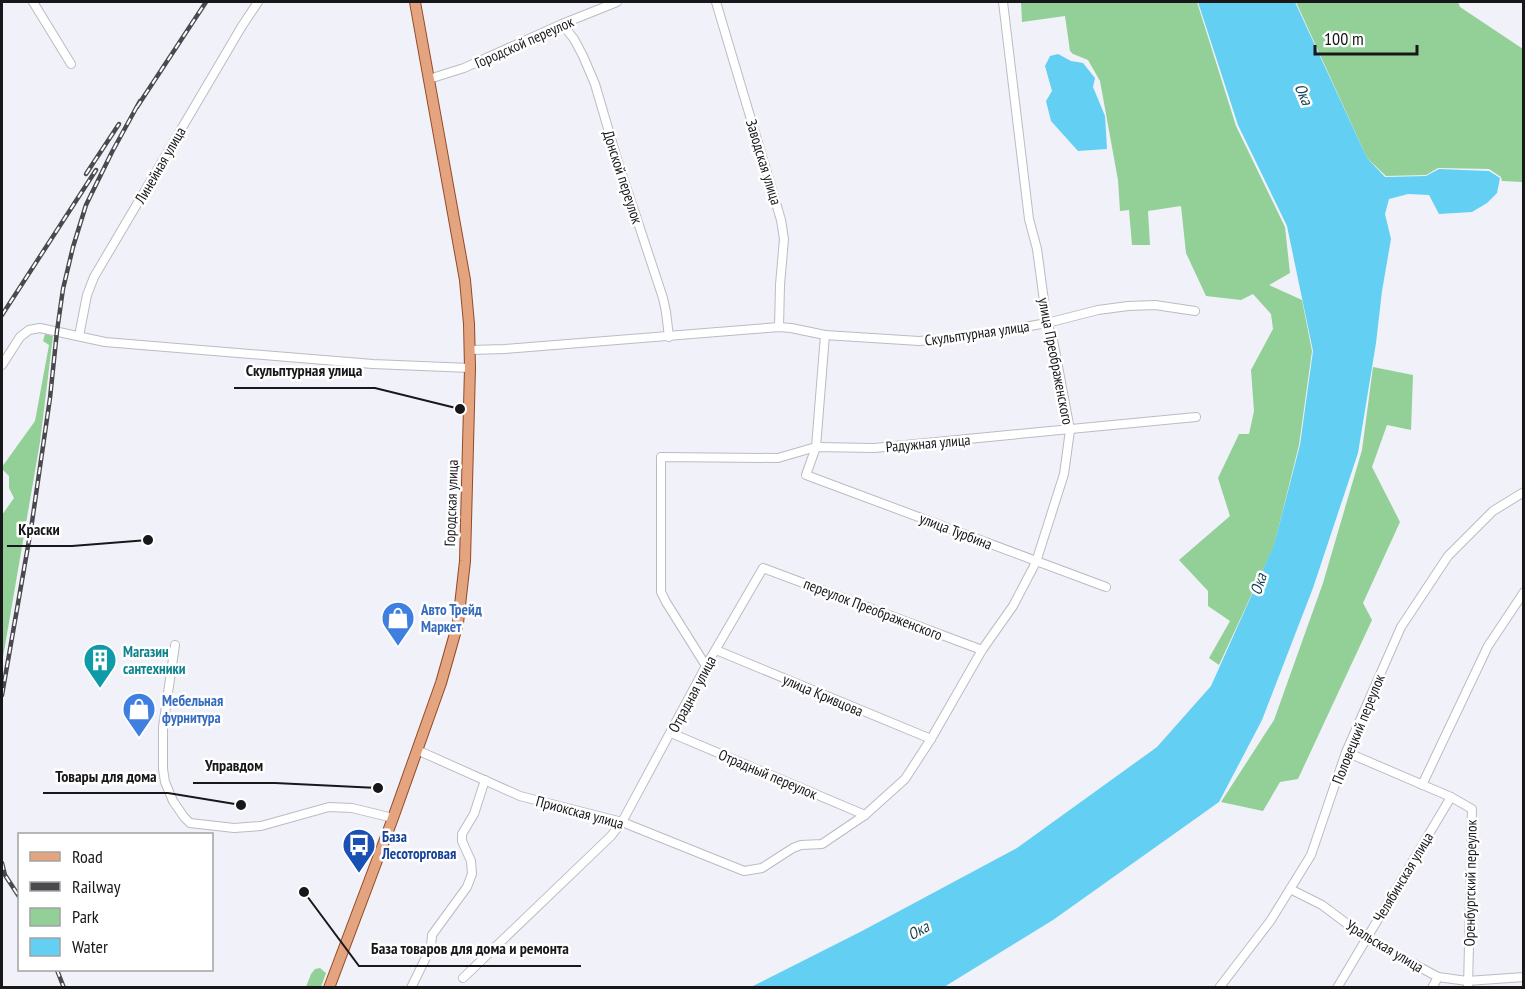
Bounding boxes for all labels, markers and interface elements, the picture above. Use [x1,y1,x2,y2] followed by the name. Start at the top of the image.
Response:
[472,12,577,72] street label: Городской переулок
[1315,18,1417,56] scale bar
[1324,27,1364,50] text: 100 m
[1291,80,1318,109] water label: Ока
[742,117,786,207] street label: Заводская улица
[130,123,190,208] street label: Линейная улица
[599,128,647,226] street label: Донской переулок
[1034,296,1078,426] street label: улица Преображенского
[923,316,1031,350] street label: Скульптурная улица
[234,354,375,388] callout: Скульптурная улица
[246,360,363,380] text: Скульптурная улица
[885,430,971,456] street label: Радужная улица
[440,459,462,547] street label: Городская улица
[917,508,995,554] street label: улица Турбина
[7,512,72,546] callout: Краски
[18,519,60,539] text: Краски
[1245,569,1271,597] water label: Ока
[801,574,945,644] street label: переулок Преображенского
[380,600,416,647] shop icon: Авто Трейд Маркет
[420,600,482,636] place label: Авто Трейд Маркет
[82,642,118,689] building icon: Магазин сантехники
[123,642,186,678] place label: Магазин сантехники
[664,652,720,736] street label: Отрадная улица
[780,670,866,720] street label: улица Кривцова
[1327,671,1389,787] street label: Половецкий переулок
[121,691,157,738] shop icon: Мебельная фурнитура
[162,691,223,727] place label: Мебельная фурнитура
[716,745,820,803] street label: Отрадный переулок
[193,749,275,783] callout: Управдом
[204,755,263,775] text: Управдом
[43,759,168,793] callout: Товары для дома
[55,766,157,786] text: Товары для дома
[534,791,626,833] street label: Приокская улица
[1459,819,1481,947] street label: Оренбургский переулок
[341,827,377,874] bus stop icon: База Лесоторговая
[381,827,456,863] place label: База Лесоторговая
[1369,829,1437,925] street label: Челябинская улица
[18,833,213,971] legend
[72,845,103,868] text: Road
[72,875,121,898] text: Railway
[72,905,99,928] text: Park
[904,915,934,944] water label: Ока
[1343,915,1427,977] street label: Уральская улица
[359,932,581,966] callout: База товаров для дома и ремонта
[72,935,108,958] text: Water
[371,938,569,958] text: База товаров для дома и ремонта

